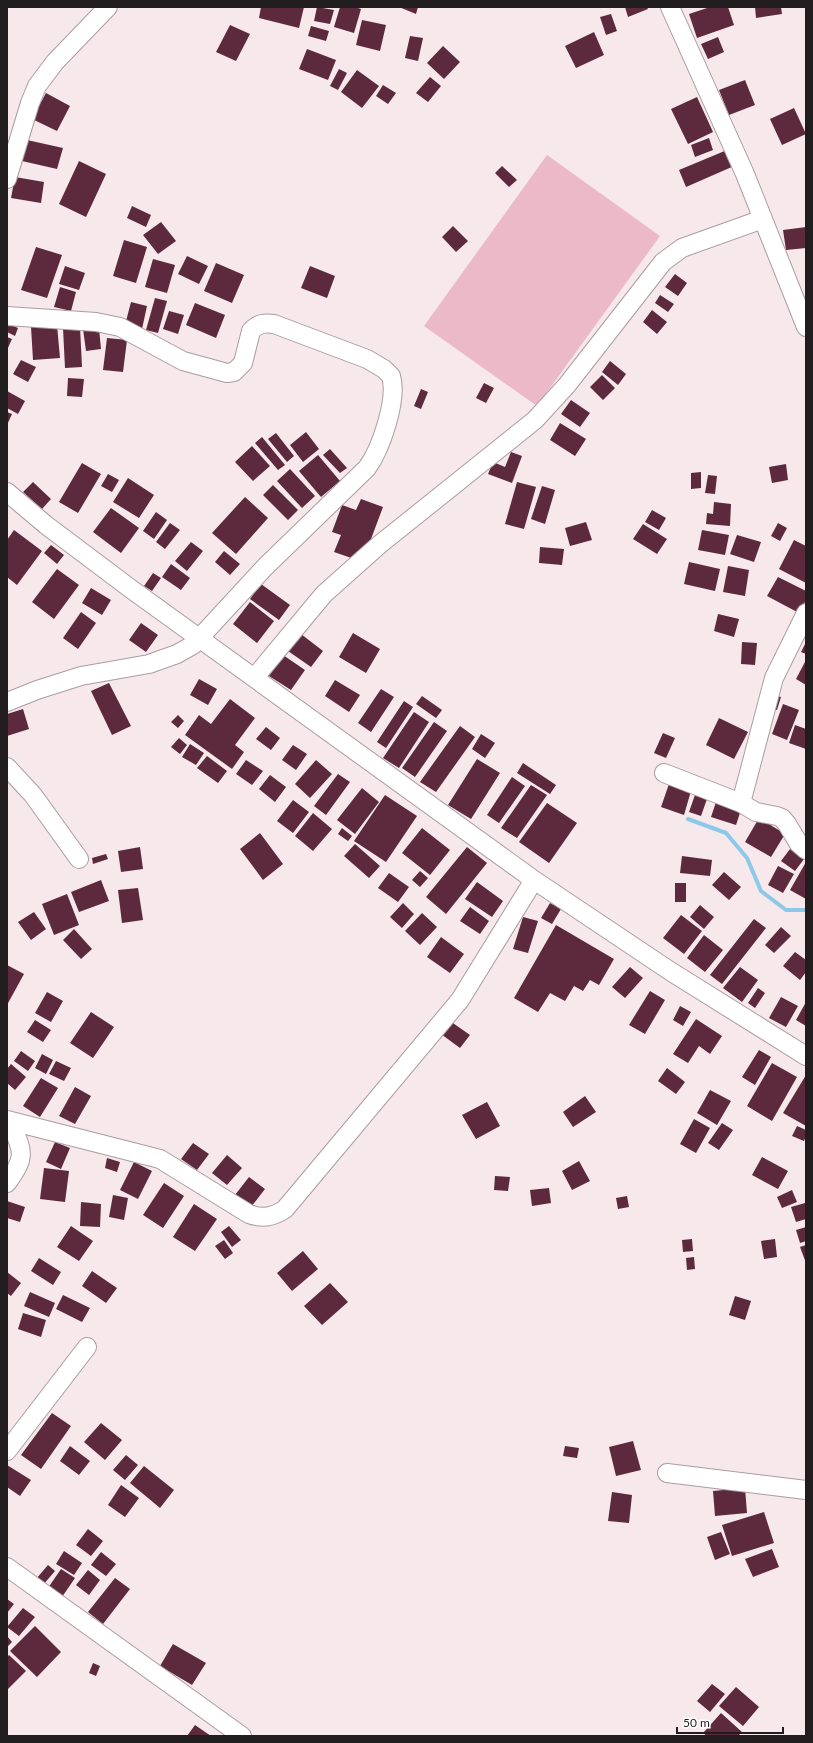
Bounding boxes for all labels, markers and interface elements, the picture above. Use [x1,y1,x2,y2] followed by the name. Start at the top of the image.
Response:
[677,1709,783,1735] scale bar
[683,1715,710,1730] text: 50 m

